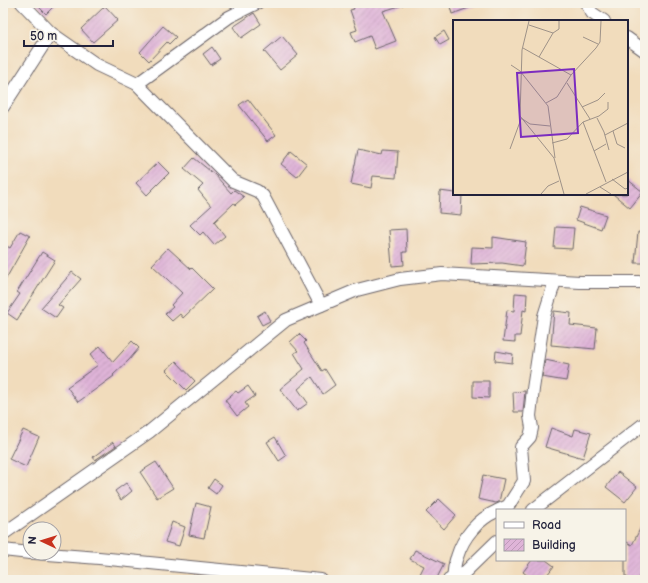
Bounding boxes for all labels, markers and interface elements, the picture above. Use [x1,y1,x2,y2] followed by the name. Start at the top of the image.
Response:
[453,20,628,195] inset map
[24,22,113,48] scale bar
[30,29,57,44] text: 50 m
[496,509,626,561] legend
[532,518,561,533] text: Road
[22,521,62,561] north arrow
[26,536,39,545] text: N
[532,538,576,553] text: Building

